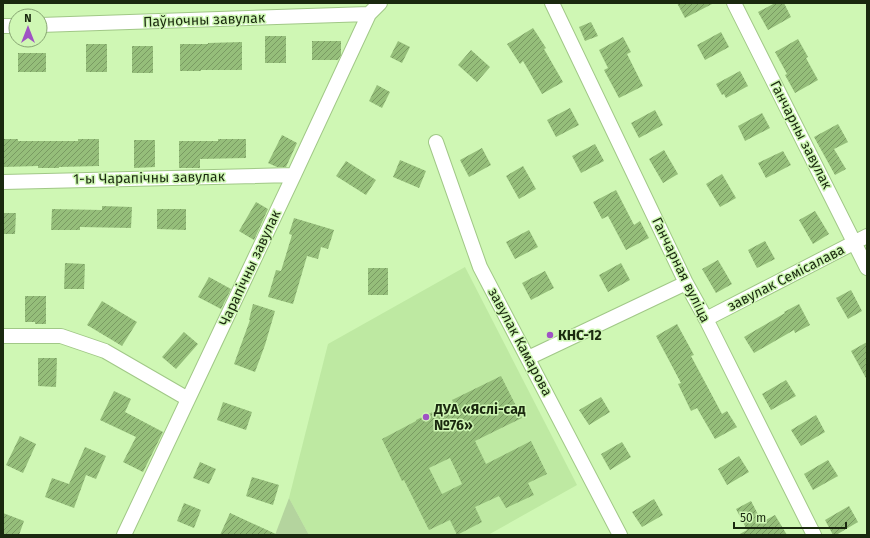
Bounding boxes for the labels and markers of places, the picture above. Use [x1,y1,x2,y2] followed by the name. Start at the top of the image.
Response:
[558,327,602,344] place label: КНС-12
[545,330,555,340] marker: КНС-12
[433,401,526,434] place label: ДУА «Яслі-сад №76»
[421,412,431,422] marker: ДУА «Яслі-сад №76»

